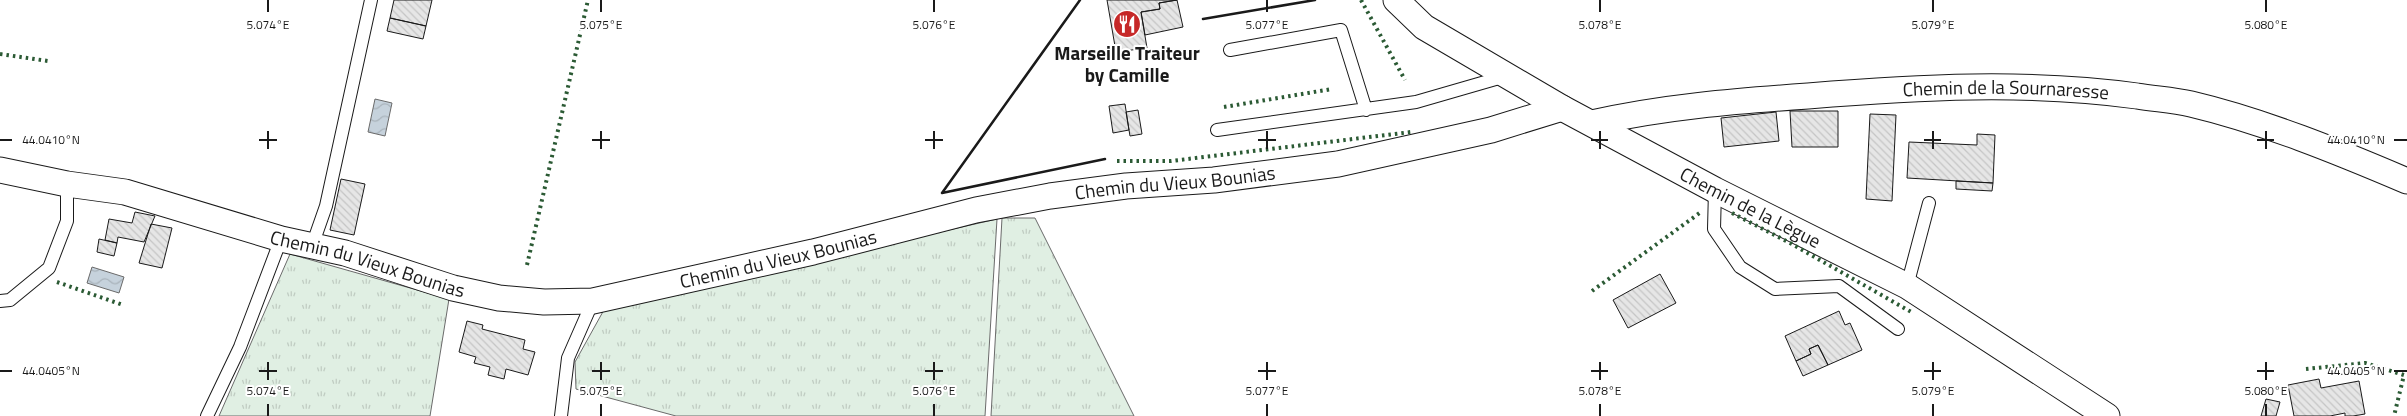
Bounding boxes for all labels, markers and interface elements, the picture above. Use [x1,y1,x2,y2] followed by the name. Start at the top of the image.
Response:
[1112,9,1142,39] restaurant icon: Marseille Traiteur by Camille
[247,15,290,34] text: 5.074°E
[580,15,623,34] text: 5.075°E
[913,15,956,34] text: 5.076°E
[1246,15,1289,34] text: 5.077°E
[1579,15,1622,34] text: 5.078°E
[1912,15,1955,34] text: 5.079°E
[2245,15,2288,34] text: 5.080°E
[1054,38,1200,89] place label: Marseille Traiteur by Camille
[1902,72,2110,107] street label: Chemin de la Sournaresse
[22,130,80,149] text: 44.0410°N
[2327,130,2385,149] text: 44.0410°N
[1073,157,1277,207] street label: Chemin du Vieux Bounias
[1675,159,1826,255] street label: Chemin de la Lègue
[677,221,880,295] street label: Chemin du Vieux Bounias
[267,222,468,304] street label: Chemin du Vieux Bounias
[22,361,80,380] text: 44.0405°N
[2327,361,2385,380] text: 44.0405°N
[247,381,290,400] text: 5.074°E
[580,381,623,400] text: 5.075°E
[913,381,956,400] text: 5.076°E
[1246,381,1289,400] text: 5.077°E
[1579,381,1622,400] text: 5.078°E
[1912,381,1955,400] text: 5.079°E
[2245,381,2288,400] text: 5.080°E

